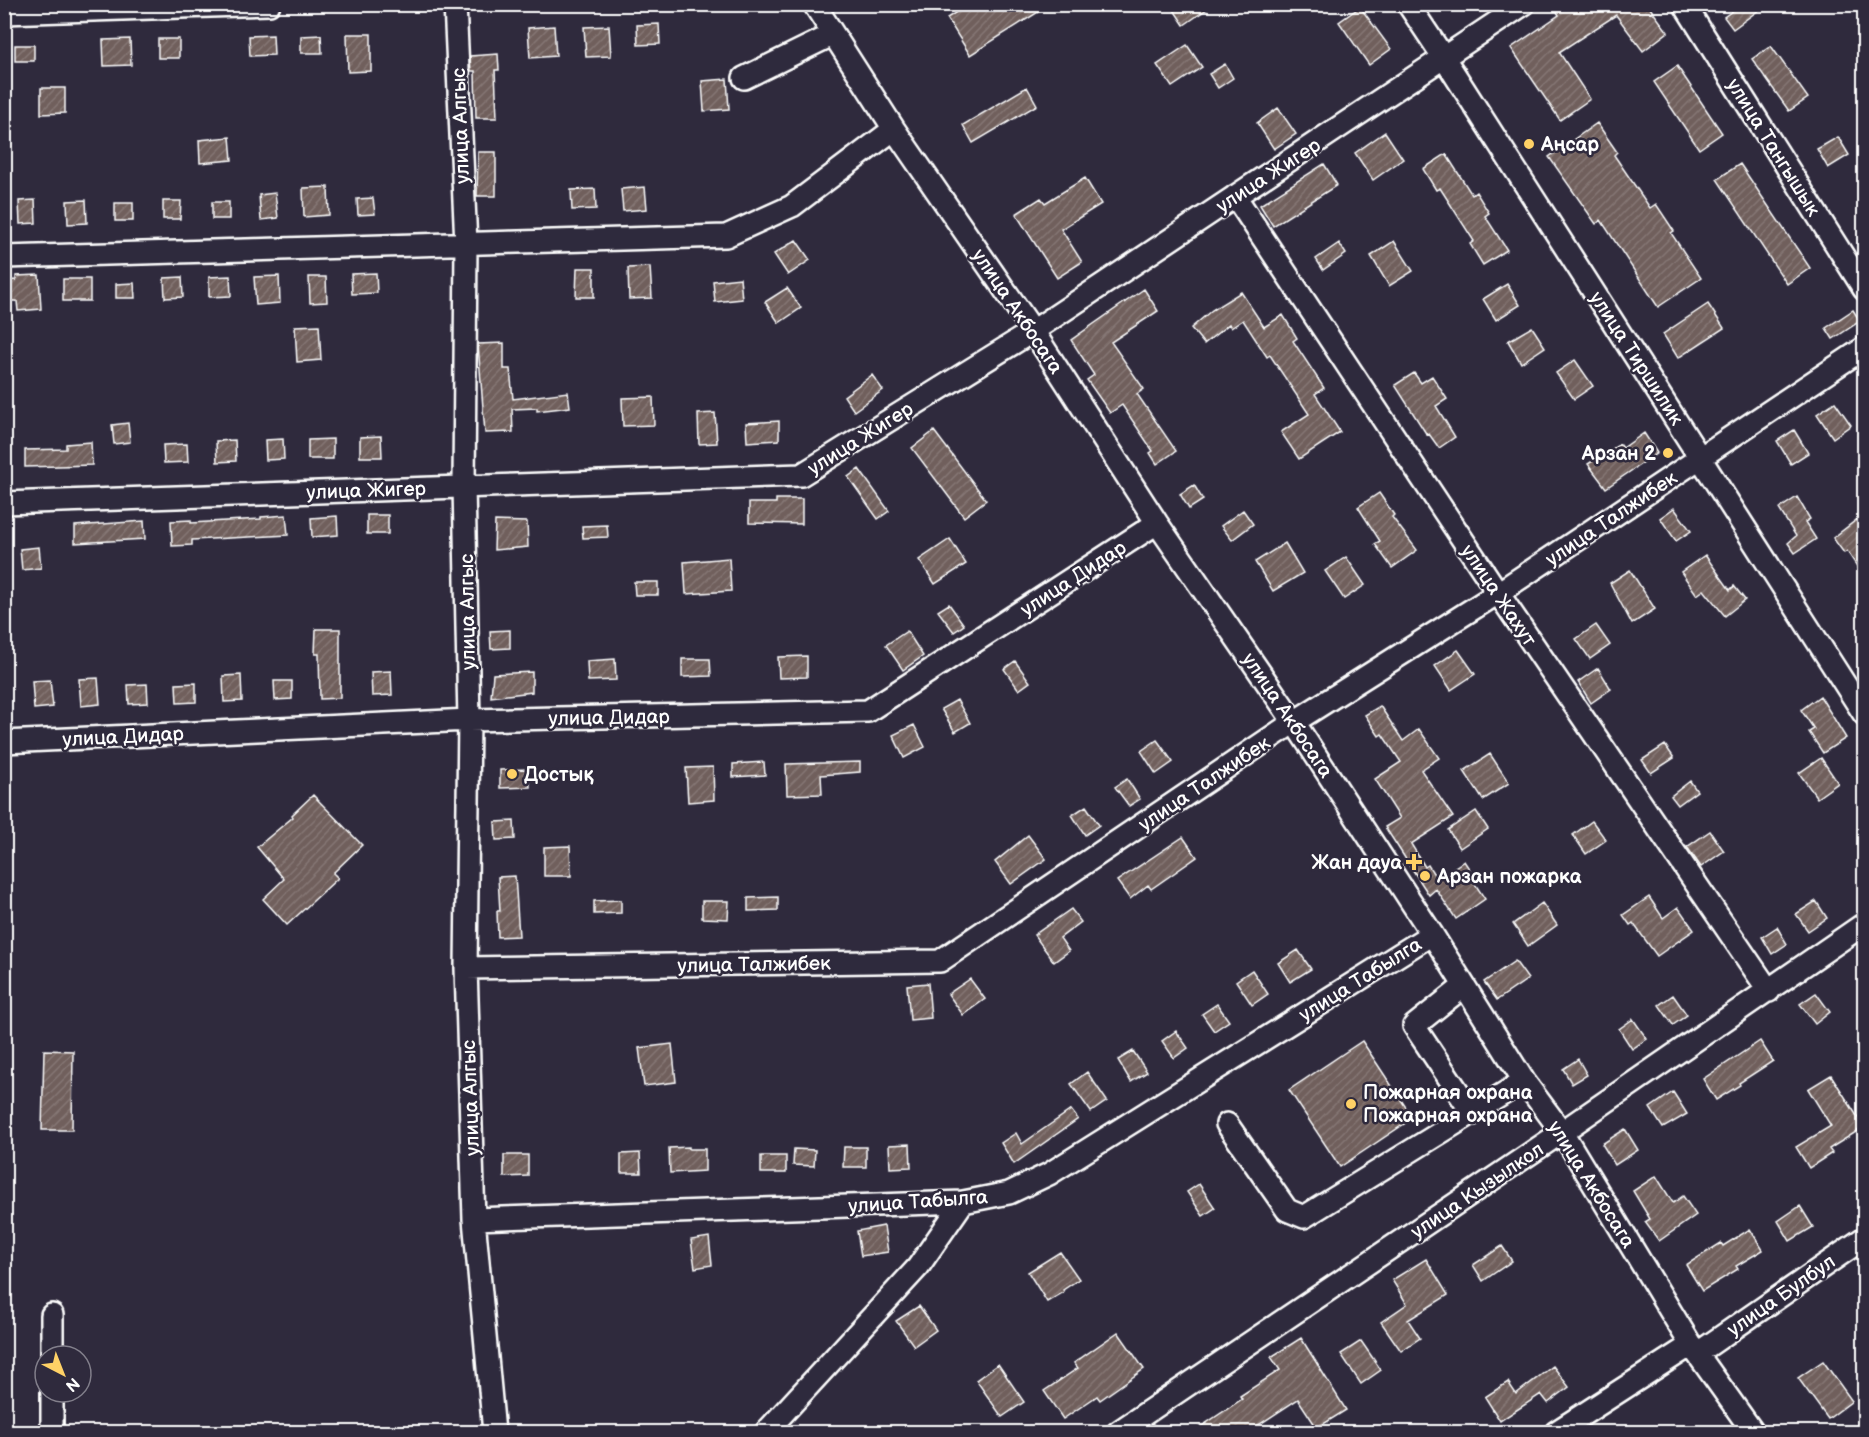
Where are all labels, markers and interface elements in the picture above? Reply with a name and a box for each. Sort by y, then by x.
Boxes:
street label: улица Алгыс [447,67,475,184]
street label: улица Тангышык [1721,74,1825,221]
street label: улица Жигер [1212,133,1326,218]
place label: Аңсар [1540,133,1599,157]
marker: Аңсар [1522,137,1536,151]
street label: улица Акбосага [966,244,1068,379]
street label: улица Тиршилик [1584,287,1689,430]
street label: улица Жигер [803,397,918,481]
place label: Арзан 2 [1581,442,1656,466]
marker: Арзан 2 [1661,446,1675,460]
street label: улица Талжибек [1541,466,1682,572]
street label: улица Жигер [306,477,427,505]
street label: улица Дидар [1016,535,1132,622]
street label: улица Жахут [1455,540,1541,652]
street label: улица Алгыс [455,553,481,670]
street label: улица Акбосага [1236,648,1338,783]
street label: улица Дидар [548,705,671,731]
street label: улица Дидар [62,722,185,752]
street label: улица Талжибек [1134,731,1275,837]
place label: Достық [524,763,594,787]
marker: Достық [505,767,519,781]
place label: Жан дауа [1311,851,1402,875]
marker: Жан дауа [1407,855,1421,869]
place label: Арзан пожарка [1436,865,1582,889]
marker: Арзан пожарка [1418,869,1432,883]
street label: улица Табылга [1295,932,1426,1027]
street label: улица Талжибек [677,952,831,978]
street label: улица Алгыс [457,1039,485,1156]
place label: Пожарная охрана Пожарная охрана [1363,1081,1533,1128]
marker: Пожарная охрана Пожарная охрана [1344,1097,1358,1111]
street label: улица Акбосага [1542,1116,1640,1253]
street label: улица Кызылкол [1406,1137,1549,1244]
street label: улица Табылга [847,1185,989,1219]
street label: улица Булбул [1723,1250,1840,1342]
north arrow [33,1344,93,1404]
text: N [61,1373,83,1395]

